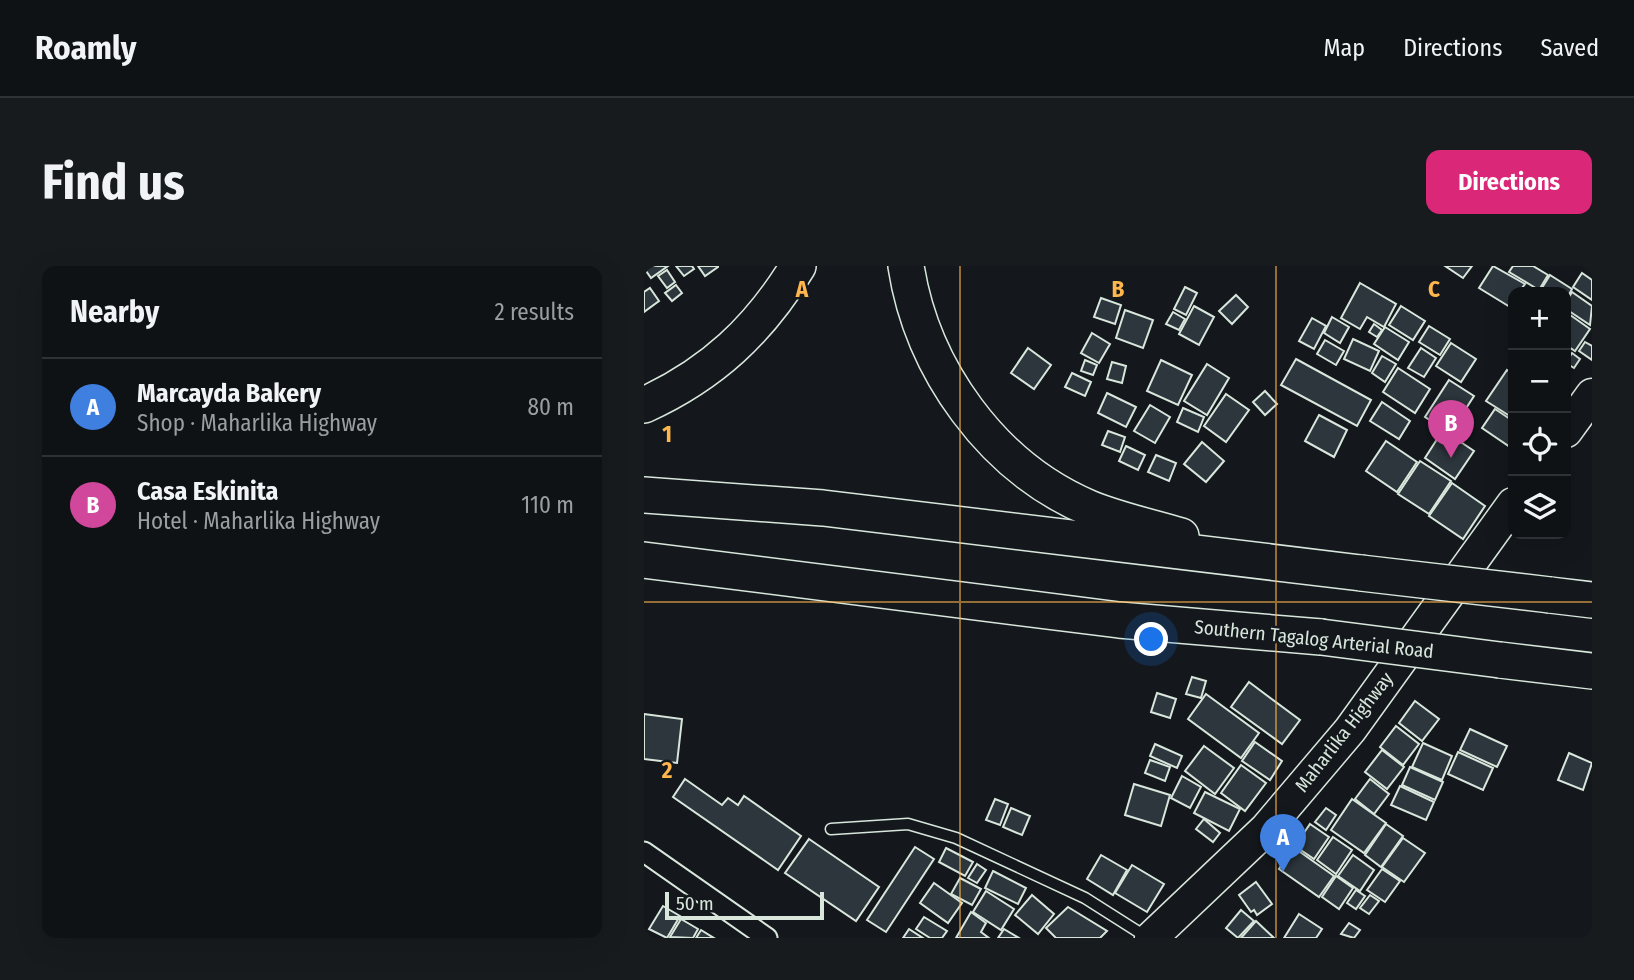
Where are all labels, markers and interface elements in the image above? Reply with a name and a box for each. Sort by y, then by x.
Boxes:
text: Roamly [35,28,136,68]
text: Map [1324,34,1365,62]
text: Directions [1403,34,1502,62]
text: Saved [1540,34,1599,62]
button: Directions [1426,150,1592,214]
text: Find us [42,153,185,212]
text: A [795,275,809,303]
text: B [1112,275,1125,303]
text: C [1428,275,1440,303]
map controls [1508,287,1571,539]
button: + [1508,287,1571,350]
text: Nearby [70,294,159,330]
text: 2 results [494,298,574,326]
button: − [1508,350,1571,413]
text: Marcayda Bakery [137,378,321,409]
text: A [87,393,99,421]
text: 80 m [527,393,574,421]
pin: B [1428,400,1474,458]
text: Shop · Maharlika Highway [137,409,377,437]
button: locate [1508,413,1571,476]
text: 1 [662,420,672,448]
text: Casa Eskinita [137,476,278,507]
button: layers [1508,476,1571,539]
text: B [87,491,99,519]
text: 110 m [521,491,574,519]
text: Hotel · Maharlika Highway [137,507,380,535]
street label: Southern Tagalog Arterial Road [1193,615,1435,663]
your location [1134,622,1168,656]
street label: Maharlika Highway [1290,667,1398,797]
text: 2 [661,756,673,784]
pin: A [1260,814,1306,872]
scale bar [665,889,824,921]
text: 50 m [676,892,714,915]

